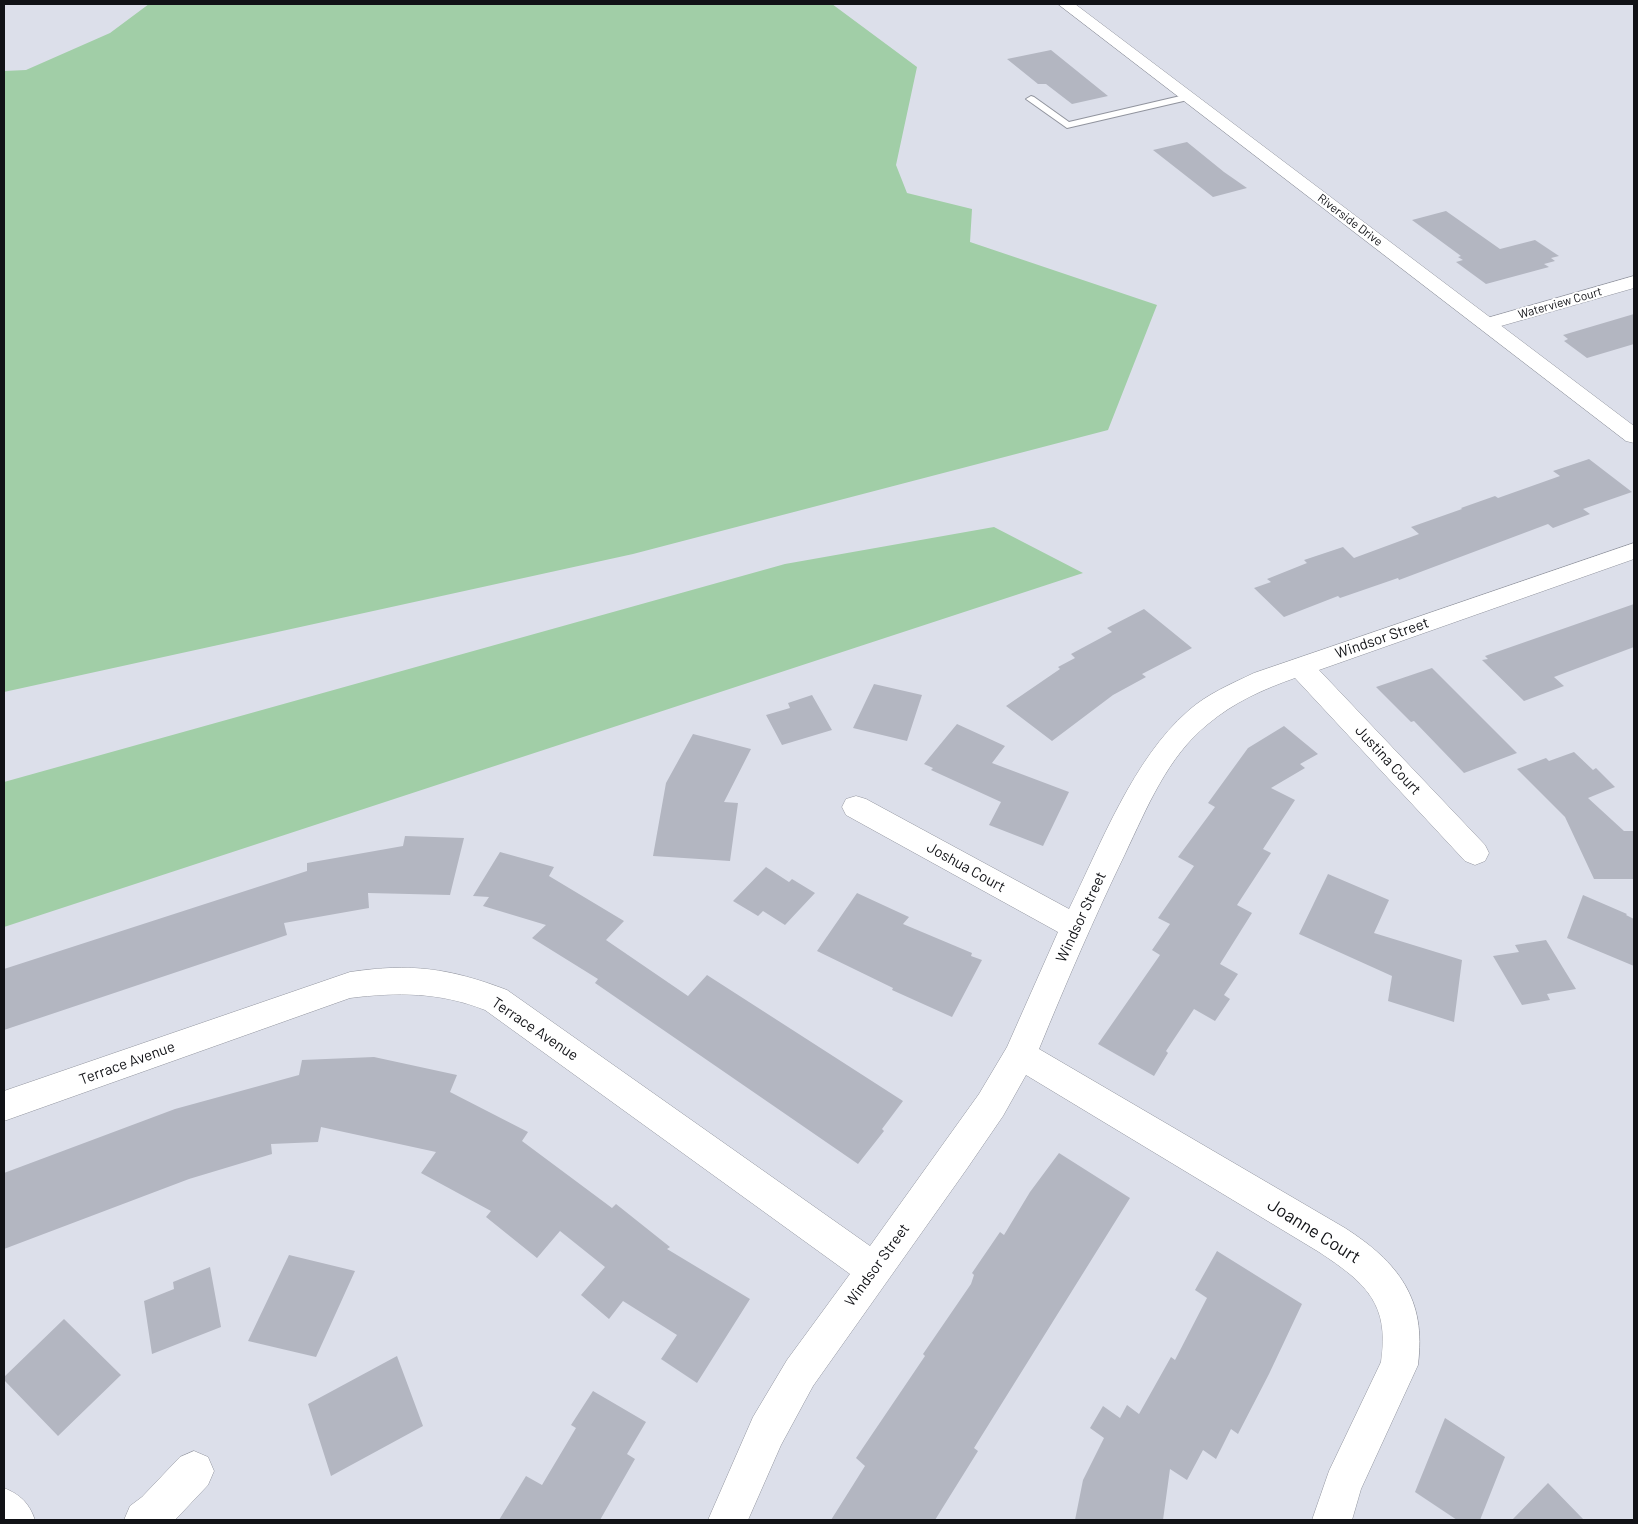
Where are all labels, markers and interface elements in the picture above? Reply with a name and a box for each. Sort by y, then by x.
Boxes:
street label: Riverside Drive [1315,191,1385,249]
street label: Waterview Court [1516,284,1604,322]
street label: Windsor Street [1333,614,1431,662]
street label: Justina Court [1351,722,1425,798]
street label: Joshua Court [923,838,1009,896]
street label: Windsor Street [1052,869,1110,965]
street label: Terrace Avenue [488,993,582,1065]
street label: Terrace Avenue [77,1037,177,1089]
street label: Joanne Court [1264,1194,1364,1268]
street label: Windsor Street [841,1220,913,1310]

